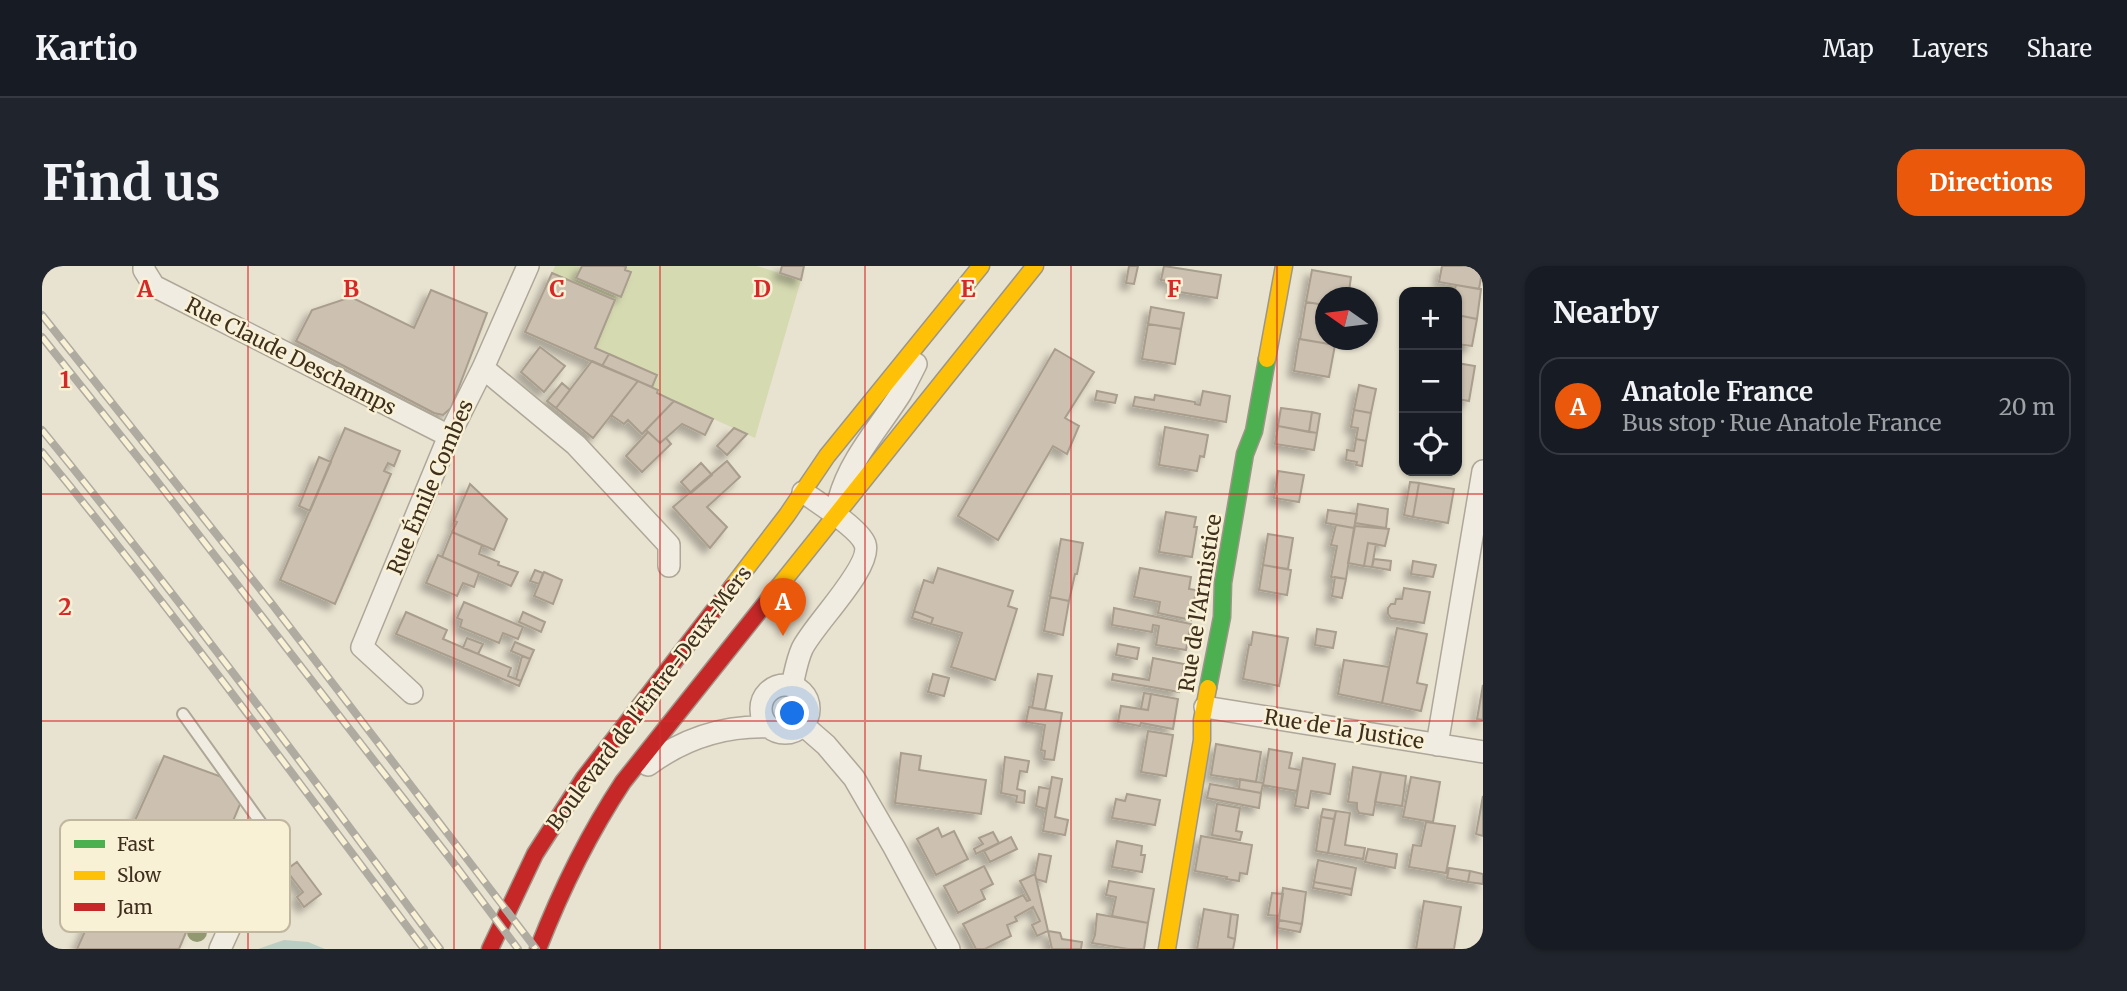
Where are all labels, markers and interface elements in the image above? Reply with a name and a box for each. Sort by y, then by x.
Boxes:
text: Kartio [35,28,138,69]
text: Map [1823,33,1874,64]
text: Layers [1912,33,1988,64]
text: Share [2026,33,2092,64]
button: Directions [1897,149,2085,216]
text: Find us [42,152,220,213]
text: A [136,274,154,303]
text: B [343,274,359,303]
text: C [549,274,565,303]
text: D [753,274,771,303]
text: E [960,274,976,303]
text: F [1167,274,1181,303]
north arrow [1315,287,1378,350]
map controls [1399,287,1462,476]
button: + [1399,287,1462,350]
street label: Rue Claude Deschamps [181,291,401,421]
text: Nearby [1553,293,1659,331]
button: − [1399,350,1462,413]
text: 1 [60,365,71,394]
text: Anatole France [1622,375,1813,408]
text: A [1570,392,1586,421]
text: 20 m [1999,392,2055,421]
street label: Rue Émile Combes [380,395,479,579]
text: Bus stop · Rue Anatole France [1622,408,1941,437]
button: locate [1399,413,1462,476]
street label: Rue de l'Armistice [1173,512,1227,694]
street label: Boulevard de l'Entre-Deux-Mers [541,560,757,836]
pin: A [760,578,806,636]
text: 2 [58,592,72,621]
your location [775,696,809,730]
street label: Rue de la Justice [1262,703,1426,755]
legend [60,820,290,932]
text: Fast [117,832,155,856]
text: Slow [117,863,162,887]
text: Jam [116,895,153,919]

